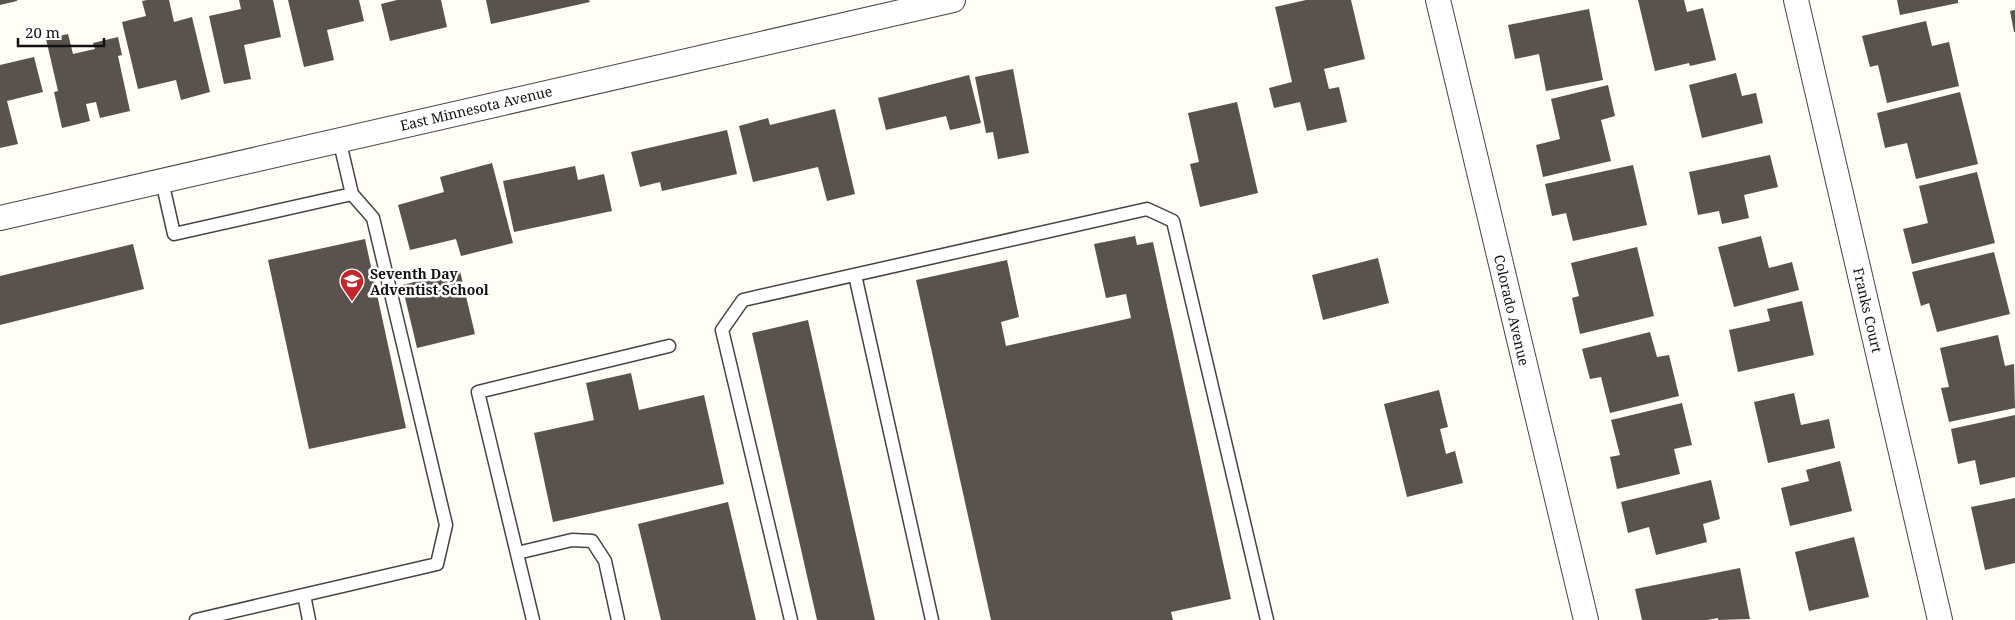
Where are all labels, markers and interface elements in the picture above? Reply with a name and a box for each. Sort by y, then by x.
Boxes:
scale bar [18,15,104,47]
text: 20 m [25,22,60,42]
street label: East Minnesota Avenue [398,81,554,135]
street label: Colorado Avenue [1490,252,1534,368]
place label: Seventh Day Adventist School [370,264,489,299]
street label: Franks Court [1849,266,1887,354]
school or university icon: Seventh Day Adventist School [339,268,365,302]

